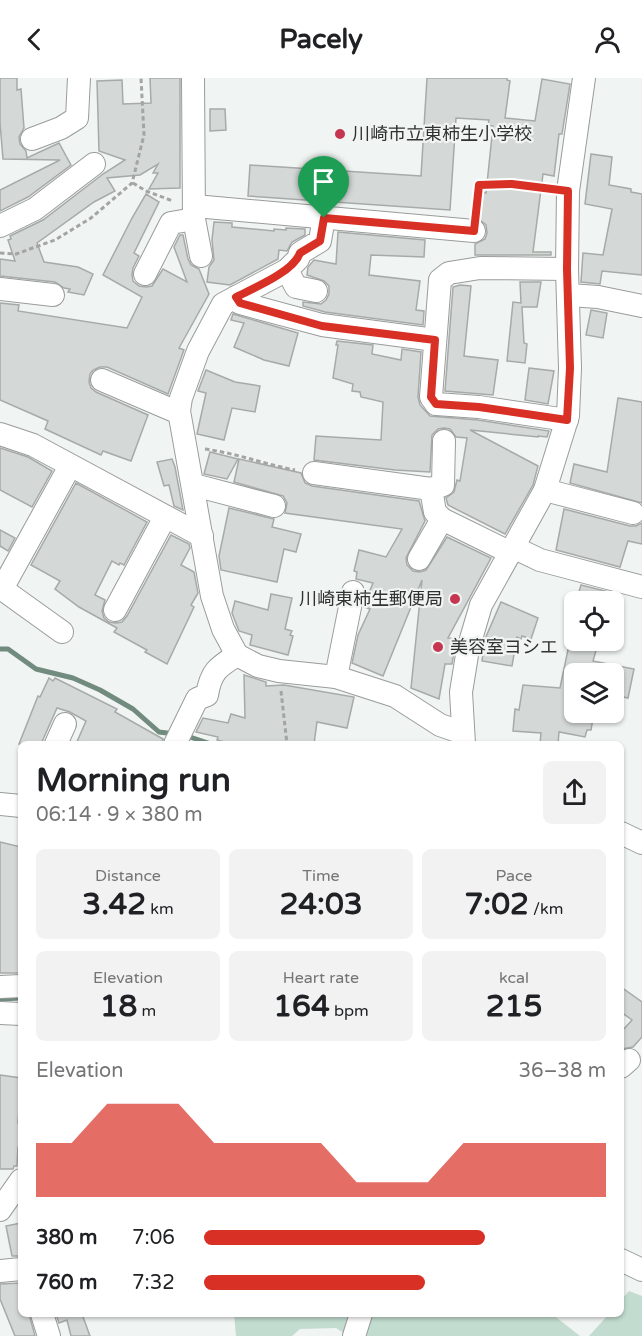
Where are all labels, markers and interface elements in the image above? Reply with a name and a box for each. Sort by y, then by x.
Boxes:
icon: back [18,23,51,56]
text: Pacely [279,23,363,56]
icon: person [591,23,624,56]
place label: 川崎市立東柿生小学校 [352,123,532,145]
marker: 川崎市立東柿生小学校 [333,127,347,141]
pin [298,156,349,218]
icon: arrive [307,165,340,198]
place label: 川崎東柿生郵便局 [299,588,443,610]
map controls [564,591,624,723]
button: locate [564,591,624,651]
marker: 川崎東柿生郵便局 [448,592,462,606]
place label: 美容室ヨシエ [450,636,558,658]
marker: 美容室ヨシエ [431,640,445,654]
button: layers [564,663,624,723]
text: Morning run [36,761,231,800]
button: share [543,761,606,824]
text: 06:14 · 9 × 380 m [36,803,203,827]
text: Distance [95,866,161,886]
text: Time [302,866,340,886]
text: Pace [496,866,532,886]
text: 3.42 [82,886,146,923]
text: 24:03 [279,886,363,923]
text: 7:02 [465,886,529,923]
text: km [146,899,174,919]
text: /km [529,899,563,919]
text: Elevation [93,968,163,988]
text: Heart rate [283,968,359,988]
text: kcal [499,968,529,988]
text: 18 [100,988,137,1025]
text: 164 [273,988,330,1025]
text: 215 [486,988,542,1025]
text: m [137,1001,156,1021]
text: bpm [330,1001,369,1021]
text: Elevation [36,1059,123,1083]
text: 36–38 m [519,1059,606,1083]
text: 380 m [36,1226,97,1250]
text: 7:06 [132,1226,175,1250]
text: 760 m [36,1271,97,1295]
text: 7:32 [132,1271,175,1295]

